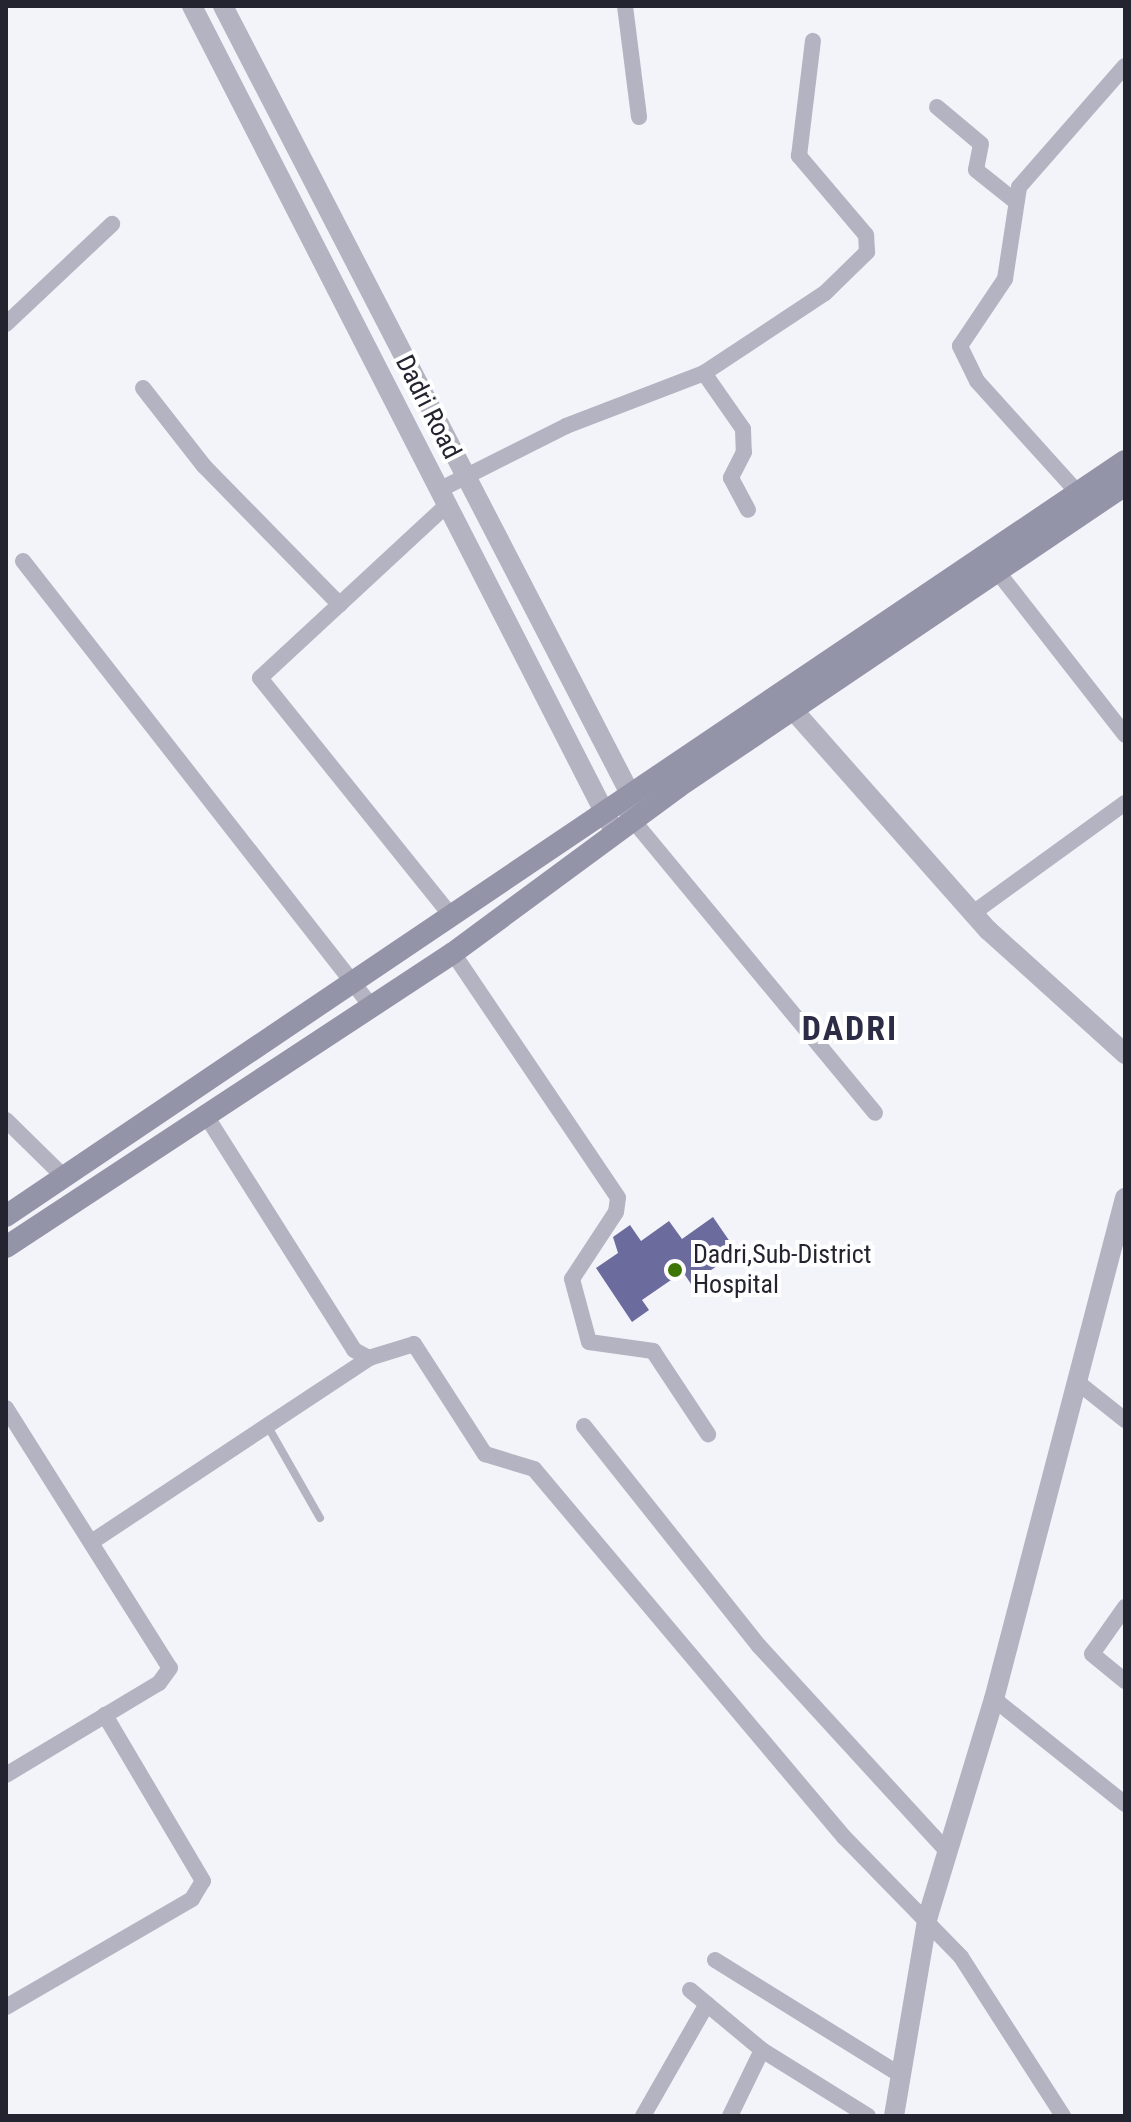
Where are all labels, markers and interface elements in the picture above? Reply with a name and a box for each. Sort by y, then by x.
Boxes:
street label: Dadri Road [389,350,467,464]
district label: DADRI [802,1009,898,1049]
place label: Dadri,Sub-District Hospital [693,1239,871,1300]
marker: Dadri,Sub-District Hospital [664,1259,686,1281]

